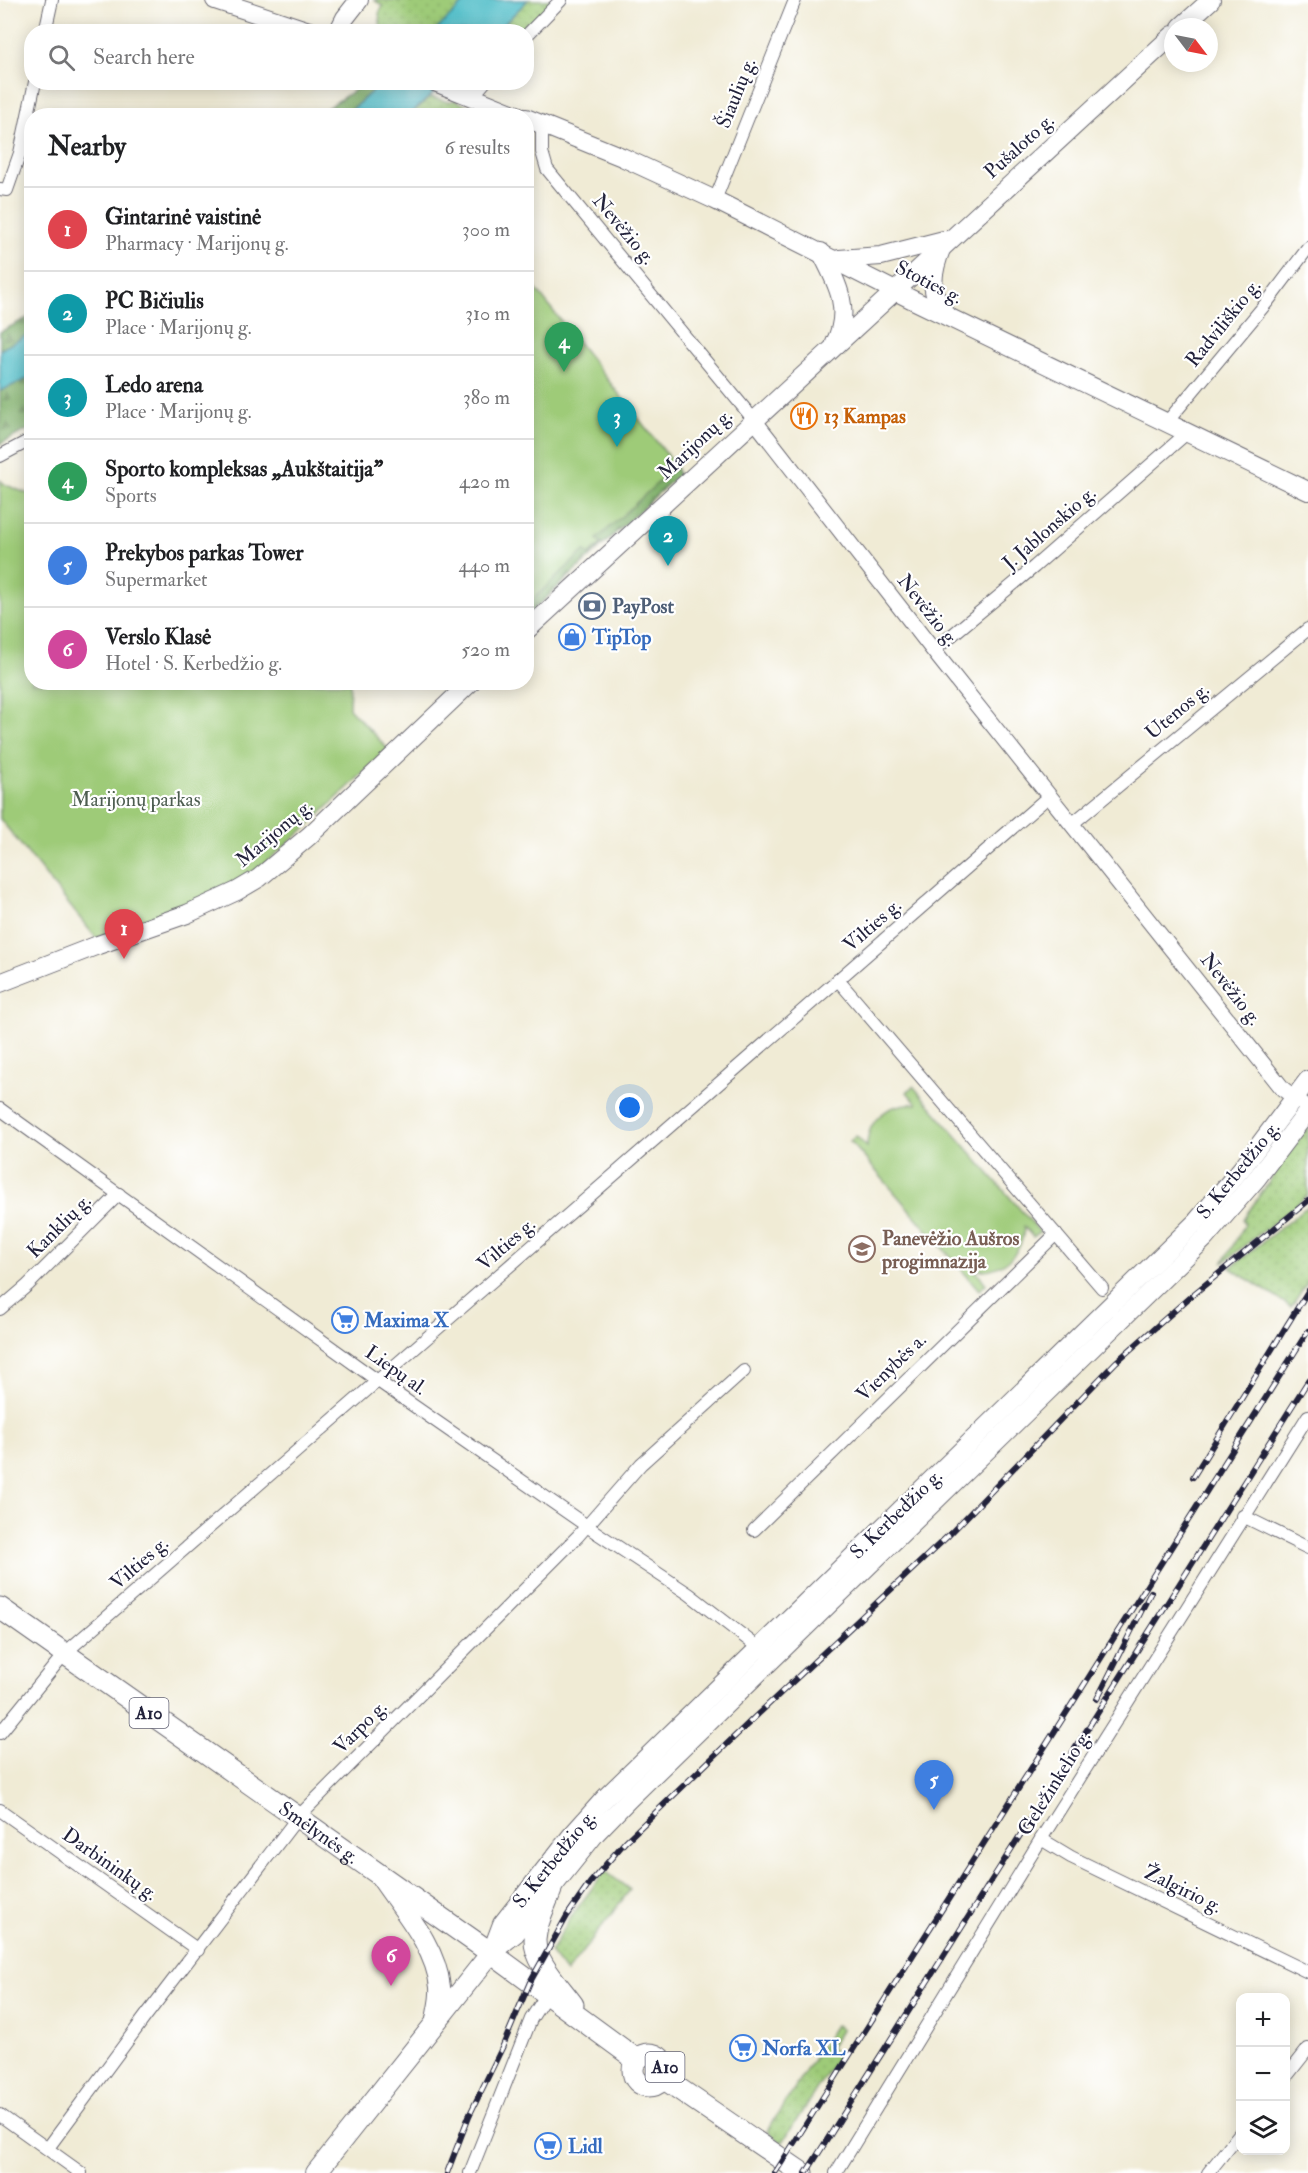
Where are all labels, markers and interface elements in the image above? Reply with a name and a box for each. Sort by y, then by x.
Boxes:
north arrow [1164,18,1218,72]
search box [24,24,534,90]
icon: search [45,41,78,74]
text: Search here [93,43,195,71]
street label: Šiaulių g. [710,54,761,132]
street label: Pušaloto g. [979,108,1059,184]
text: Nearby [48,131,126,163]
text: 6 results [444,135,510,160]
street label: Nevėžio g. [587,188,661,270]
text: Gintarinė vaistinė [105,203,261,231]
text: 1 [64,217,71,242]
text: 300 m [462,217,510,242]
text: Pharmacy · Marijonų g. [105,231,289,256]
street label: Stoties g. [891,255,967,309]
street label: Radviliškio g. [1180,274,1266,372]
text: PC Bičiulis [105,287,204,315]
text: 2 [62,301,73,326]
text: 310 m [465,301,510,326]
text: Place · Marijonų g. [105,315,252,340]
pin: 4 [544,322,584,372]
text: Ledo arena [105,371,203,399]
text: 3 [64,385,71,410]
text: 380 m [463,385,510,410]
pin: 3 [598,398,636,447]
text: Place · Marijonų g. [105,399,252,424]
restaurant icon: 13 Kampas [789,401,819,431]
street label: Marijonų g. [653,403,737,485]
place label: 13 Kampas [824,404,906,430]
text: Sporto kompleksas „Aukštaitija” [105,455,383,483]
text: 4 [62,469,73,494]
text: 420 m [459,469,510,494]
street label: J. Jablonskio g. [996,481,1101,576]
text: Sports [105,483,157,508]
pin: 2 [648,516,688,566]
text: Prekybos parkas Tower [105,539,303,567]
text: 5 [63,553,72,578]
text: 440 m [458,553,510,578]
text: Supermarket [105,567,208,592]
street label: Nevėžio g. [892,569,964,651]
bank icon: PayPost [577,591,607,621]
place label: PayPost [612,594,674,620]
shop icon: TipTop [557,622,587,652]
text: Verslo Klasė [105,623,211,651]
place label: TipTop [591,625,651,651]
text: 6 [62,637,73,662]
text: 520 m [461,637,510,662]
text: Hotel · S. Kerbedžio g. [105,651,282,676]
street label: Utenos g. [1140,677,1214,745]
park label: Marijonų parkas [71,787,201,813]
street label: Marijonų g. [230,794,318,872]
street label: Vilties g. [838,893,906,957]
pin: 1 [104,910,144,959]
street label: Nevėžio g. [1195,948,1267,1030]
your location [615,1093,644,1122]
street label: S. Kerbedžio g. [1191,1116,1285,1224]
street label: Kanklių g. [22,1189,96,1263]
street label: Vilties g. [472,1212,540,1276]
place label: Panevėžio Aušros progimnazija [881,1226,1019,1275]
school or university icon: Panevėžio Aušros progimnazija [847,1234,877,1264]
supermarket icon: Maxima X [330,1305,360,1335]
place label: Maxima X [363,1308,450,1333]
street label: Vienybės a. [851,1327,931,1407]
street label: Liepų al. [360,1340,432,1401]
street label: S. Kerbedžio g. [845,1464,947,1564]
street label: Vilties g. [105,1531,173,1595]
street label: Varpo g. [328,1695,393,1760]
road number: A10 [130,1698,168,1728]
street label: Geležinkelio g. [1012,1726,1096,1840]
pin: 5 [914,1760,954,1810]
street label: Smėlynės g. [274,1795,364,1869]
street label: S. Kerbedžio g. [507,1805,601,1913]
street label: Darbininkų g. [58,1822,162,1906]
street label: Žalgirio g. [1140,1859,1226,1919]
pin: 6 [372,1936,410,1986]
map controls [1236,1993,1290,2155]
button: + [1236,1993,1290,2047]
supermarket icon: Norfa XL [728,2033,758,2063]
place label: Norfa XL [761,2036,846,2061]
button: − [1236,2047,1290,2101]
road number: A10 [646,2052,684,2082]
button: layers [1236,2101,1290,2155]
supermarket icon: Lidl [533,2131,563,2161]
place label: Lidl [568,2134,604,2159]

